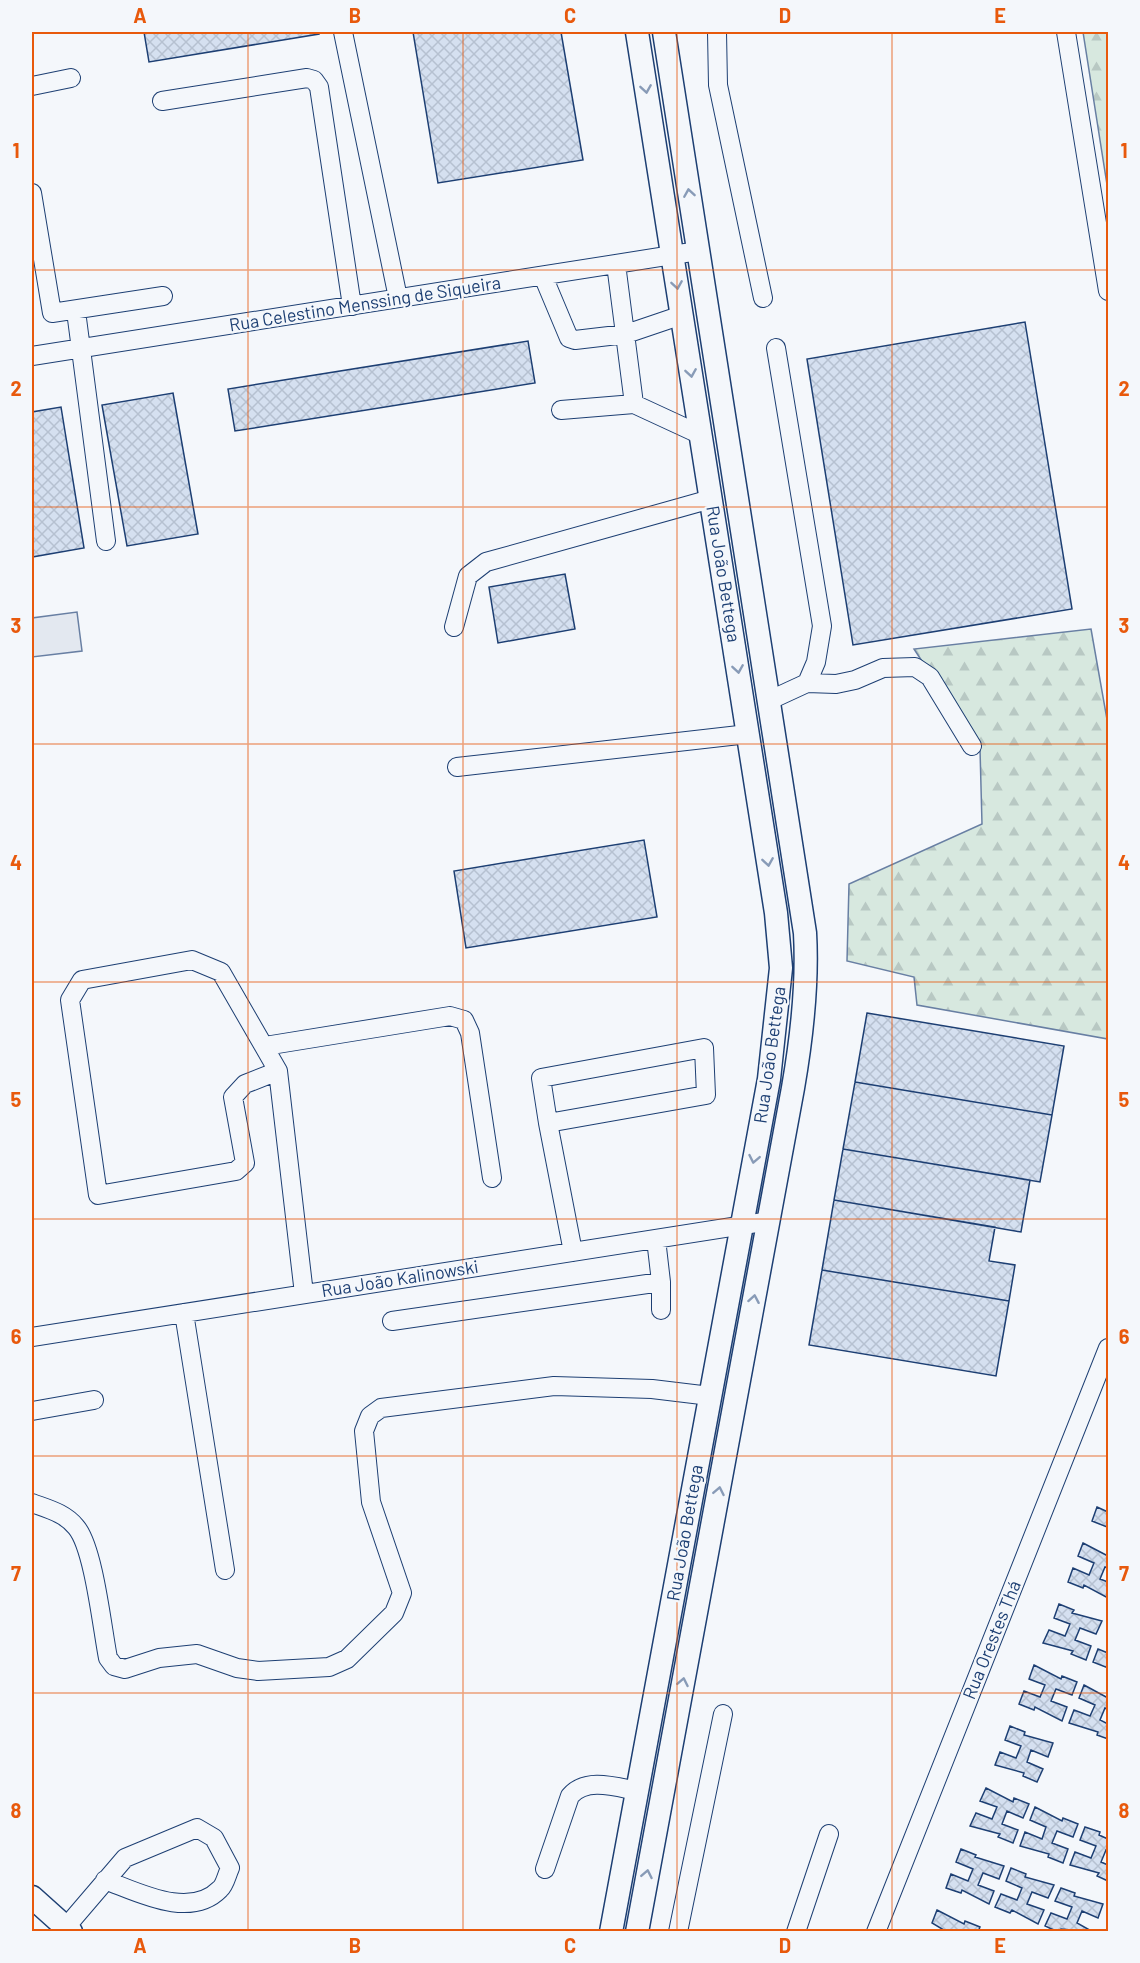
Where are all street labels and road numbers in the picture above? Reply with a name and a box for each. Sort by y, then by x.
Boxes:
street label: Rua Celestino Menssing de Siqueira [227,271,502,335]
street label: Rua João Bettega [702,504,746,644]
street label: Rua João Bettega [749,985,790,1125]
street label: Rua João Kalinowski [320,1255,480,1301]
street label: Rua João Bettega [661,1463,707,1603]
street label: Rua Orestes Thá [957,1577,1025,1702]

